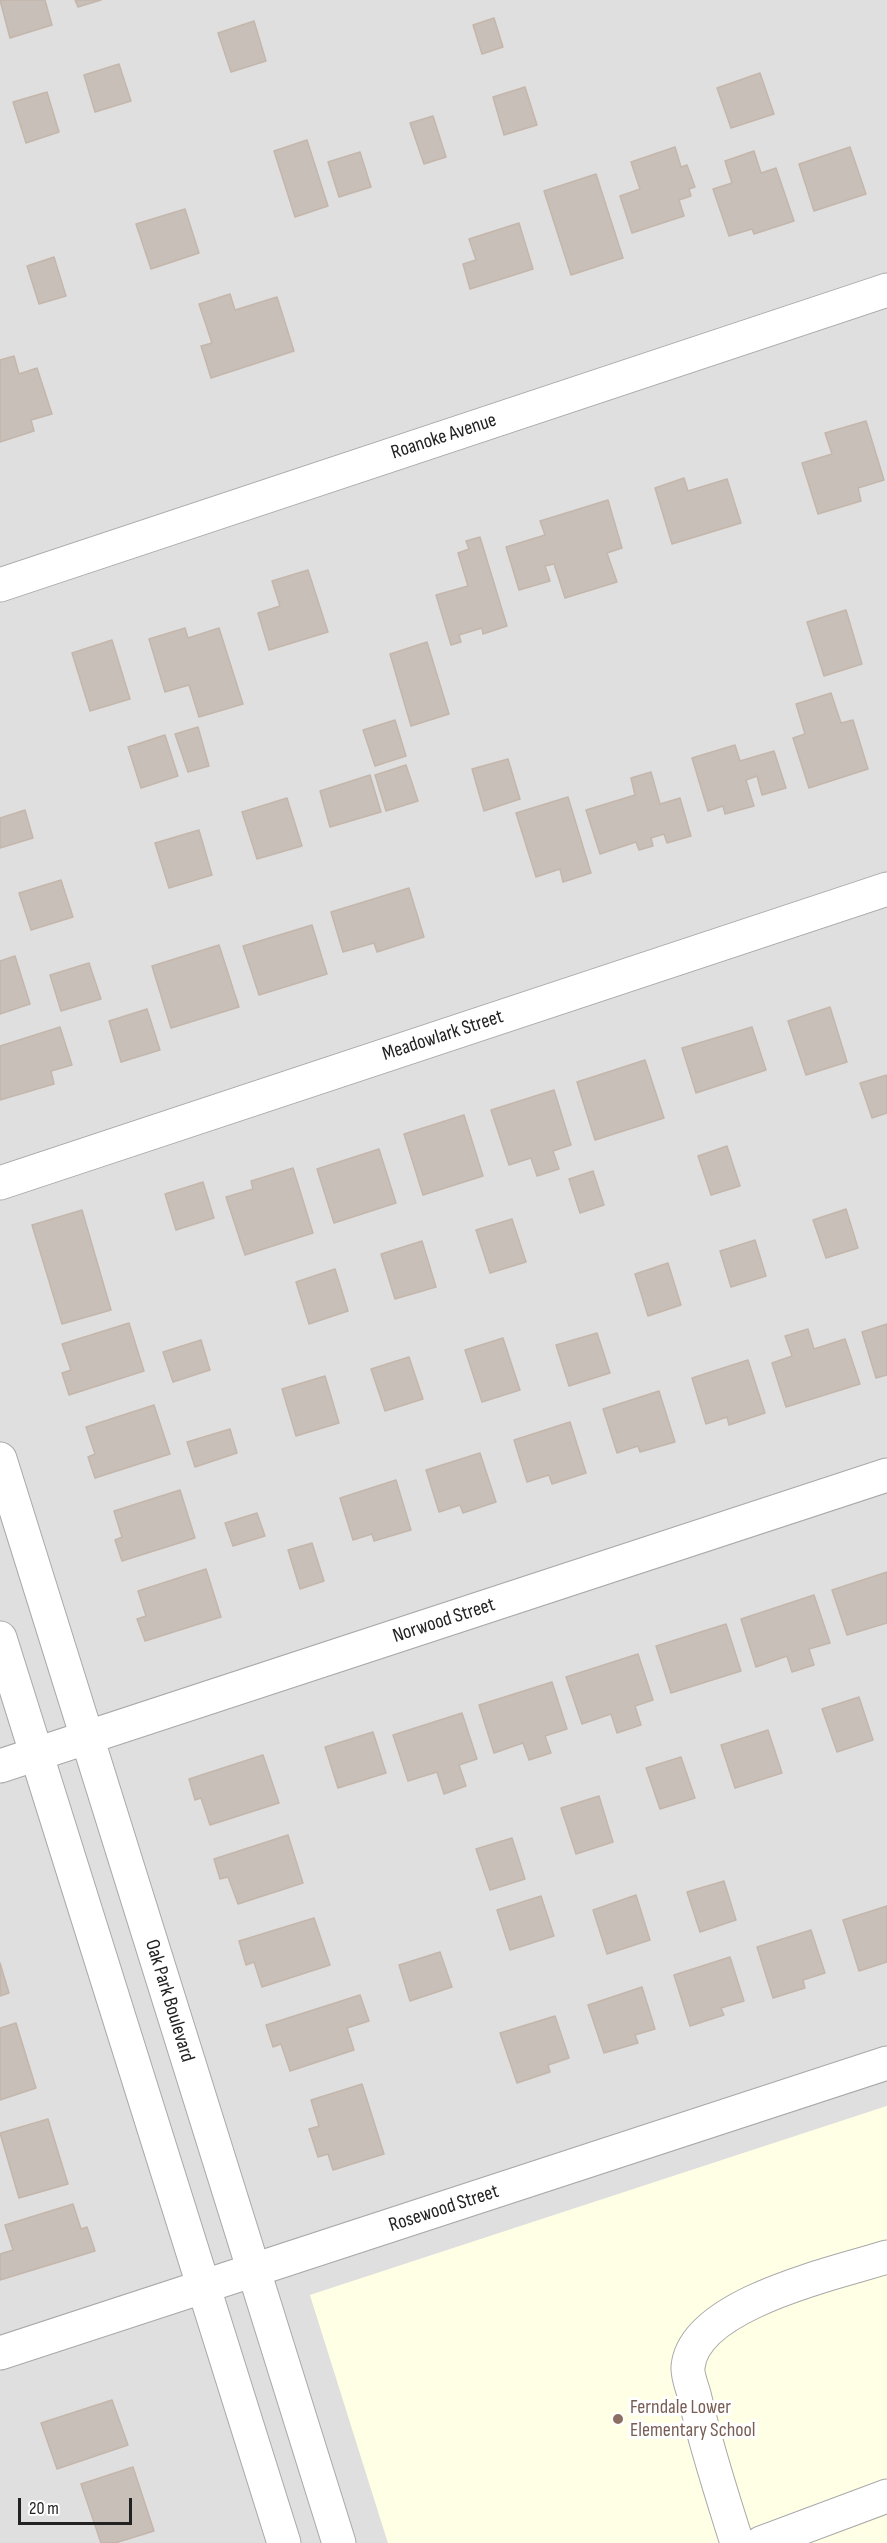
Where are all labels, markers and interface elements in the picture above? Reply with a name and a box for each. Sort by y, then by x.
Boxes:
street label: Roanoke Avenue [388,409,500,465]
street label: Meadowlark Street [380,1005,506,1067]
street label: Norwood Street [390,1593,498,1649]
street label: Oak Park Boulevard [139,1937,199,2065]
street label: Rosewood Street [386,2180,502,2238]
place label: Ferndale Lower Elementary School [630,2396,756,2443]
marker: Ferndale Lower Elementary School [611,2412,625,2426]
scale bar [21,2486,135,2524]
text: 20 m [29,2498,59,2519]

